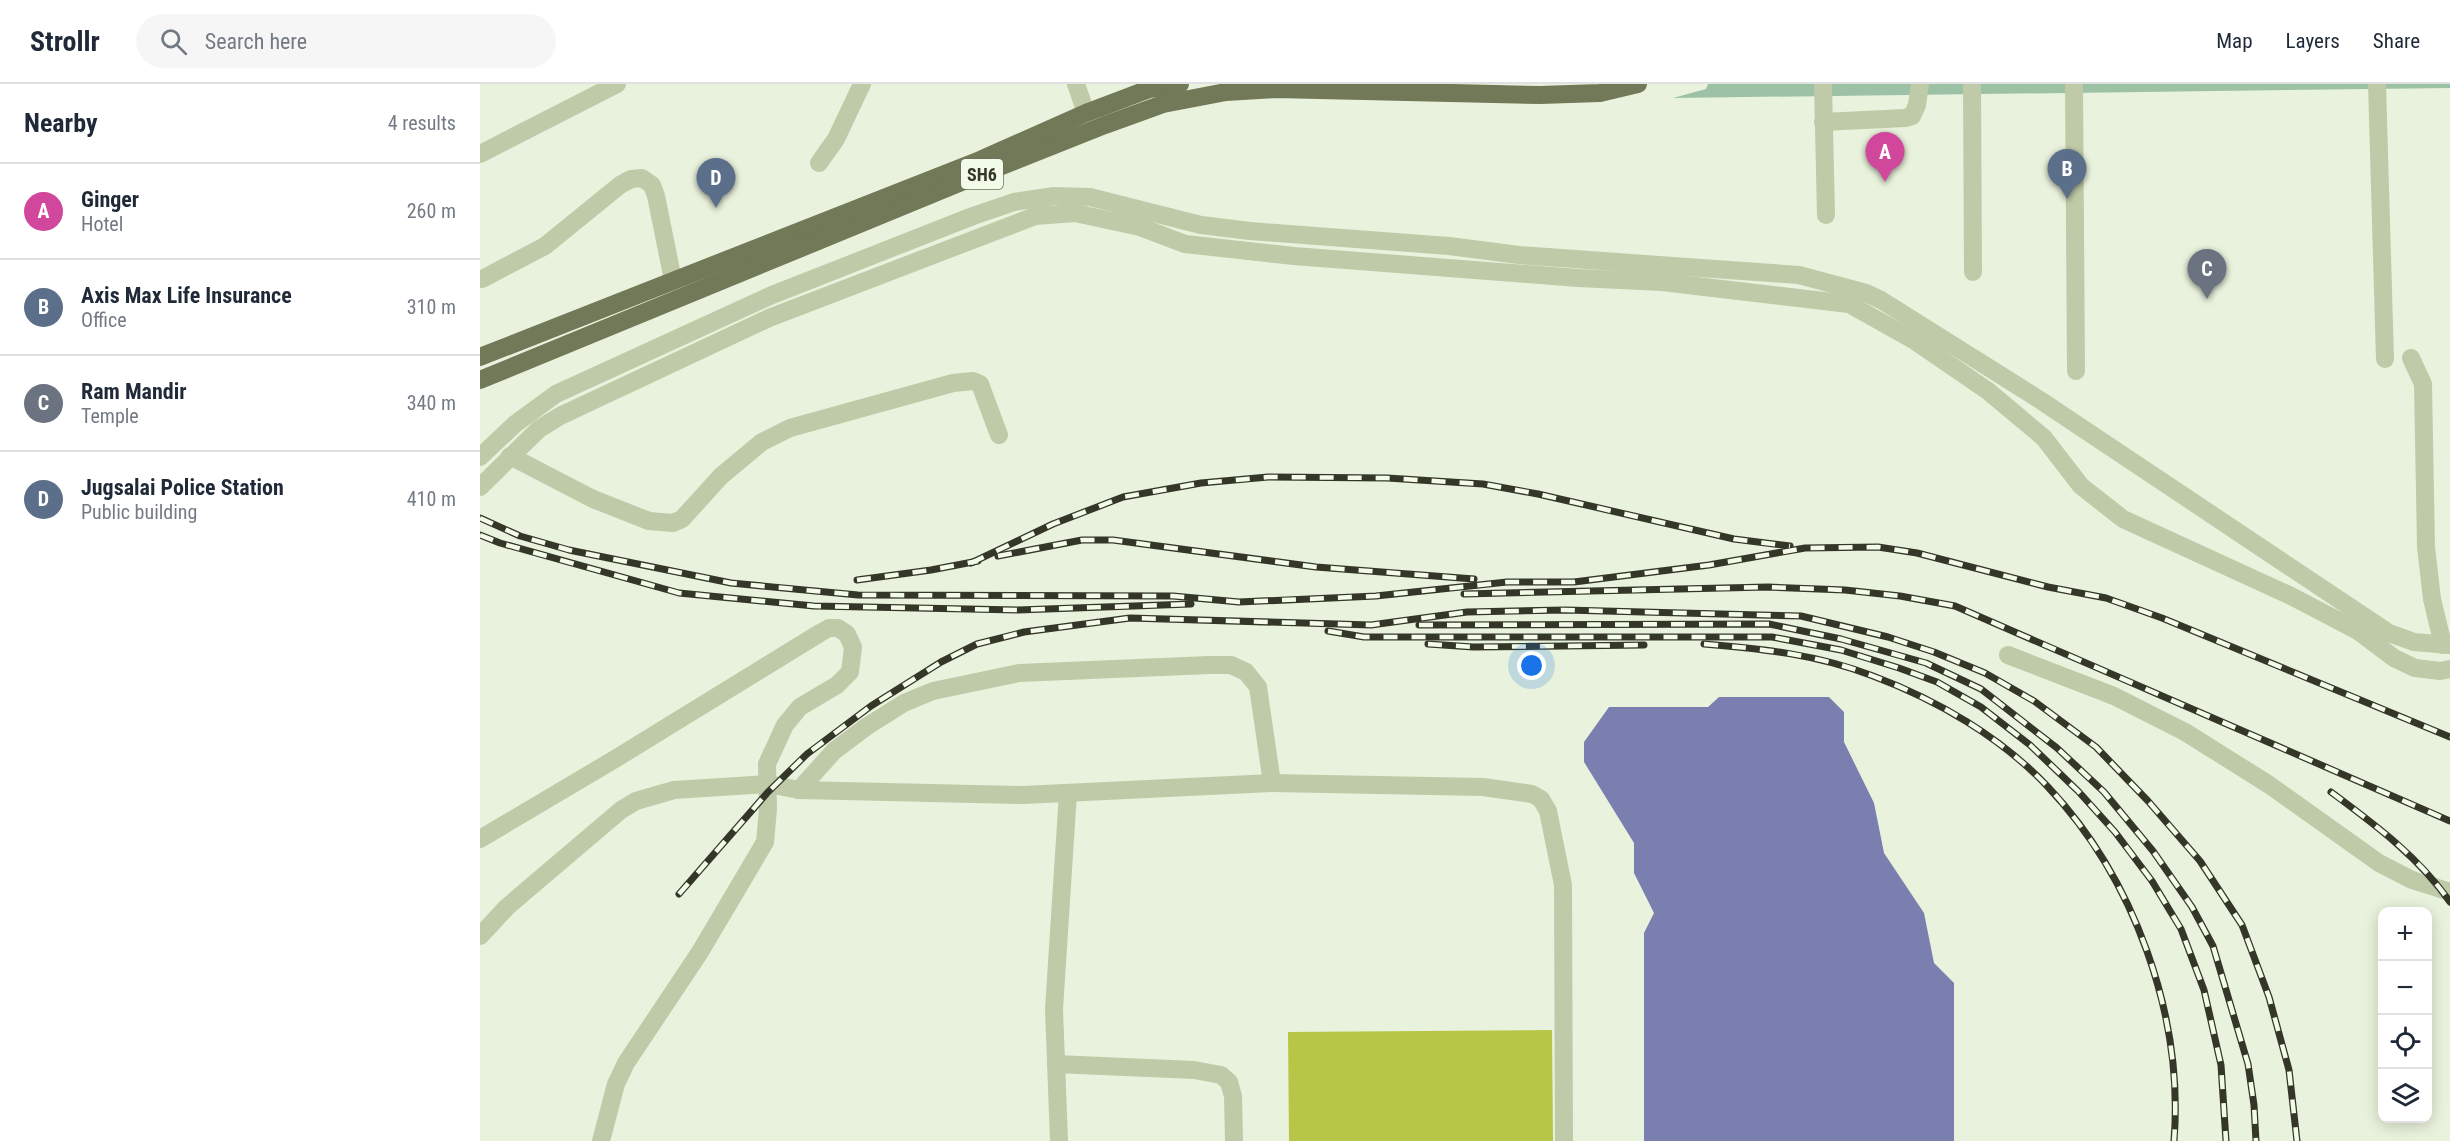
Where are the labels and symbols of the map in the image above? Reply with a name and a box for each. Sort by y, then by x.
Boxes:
pin: A [1866,132,1904,182]
pin: B [2048,150,2086,199]
pin: D [696,158,736,208]
road number: SH6 [961,159,1003,189]
pin: C [2188,250,2226,299]
your location [1517,651,1546,680]

